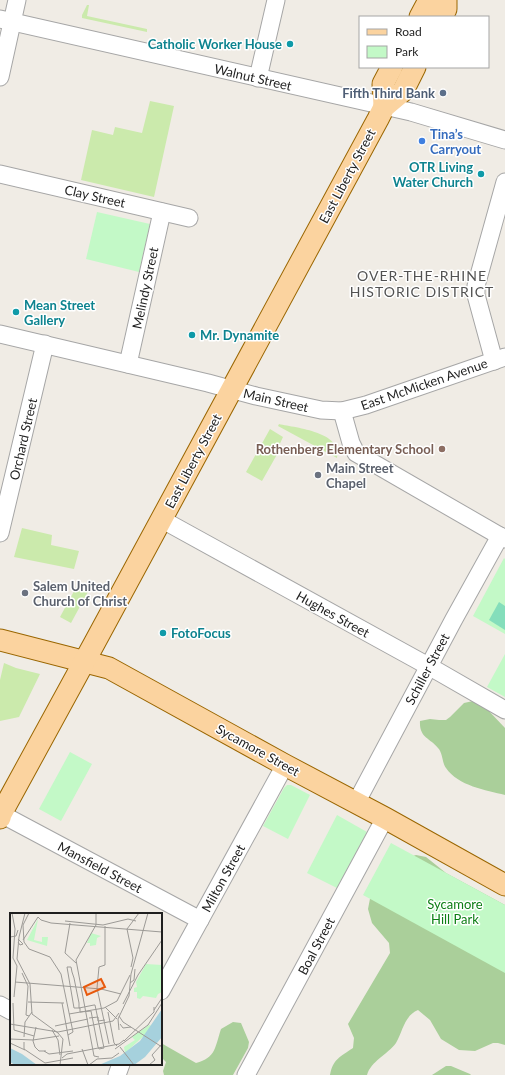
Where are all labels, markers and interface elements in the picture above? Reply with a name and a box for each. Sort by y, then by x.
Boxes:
legend [359,16,489,68]
text: Road [395,24,422,39]
place label: Catholic Worker House [148,36,282,52]
marker: Catholic Worker House [285,39,295,49]
text: Park [395,44,419,59]
street label: Walnut Street [213,60,294,94]
place label: Fifth Third Bank [342,85,435,101]
marker: Fifth Third Bank [438,88,448,98]
street label: East Liberty Street [315,126,379,226]
place label: Tina’s Carryout [430,126,481,157]
marker: Tina’s Carryout [417,136,427,146]
place label: OTR Living Water Church [393,159,473,190]
marker: OTR Living Water Church [476,169,486,179]
street label: Clay Street [63,181,127,211]
street label: Melindy Street [129,245,162,330]
district label: OVER-THE-RHINE HISTORIC DISTRICT [350,267,494,300]
place label: Mean Street Gallery [24,297,95,328]
marker: Mean Street Gallery [11,307,21,317]
place label: Mr. Dynamite [200,327,279,343]
marker: Mr. Dynamite [187,330,197,340]
street label: East McMicken Avenue [358,355,490,413]
street label: Main Street [242,385,310,415]
street label: Orchard Street [6,396,40,482]
street label: East Liberty Street [161,411,225,511]
place label: Rothenberg Elementary School [256,441,434,457]
marker: Rothenberg Elementary School [437,444,447,454]
place label: Main Street Chapel [326,460,394,491]
marker: Main Street Chapel [313,470,323,480]
place label: Salem United Church of Christ [33,578,127,609]
street label: Hughes Street [294,587,373,641]
marker: Salem United Church of Christ [20,588,30,598]
place label: FotoFocus [171,625,231,641]
marker: FotoFocus [158,628,168,638]
street label: Schiller Street [401,630,453,707]
street label: Sycamore Street [214,720,303,780]
street label: Mansfield Street [55,838,145,896]
street label: Milton Street [198,841,248,915]
park label: Sycamore Hill Park [427,896,483,927]
inset map [10,913,162,1065]
street label: Boal Street [294,914,338,977]

